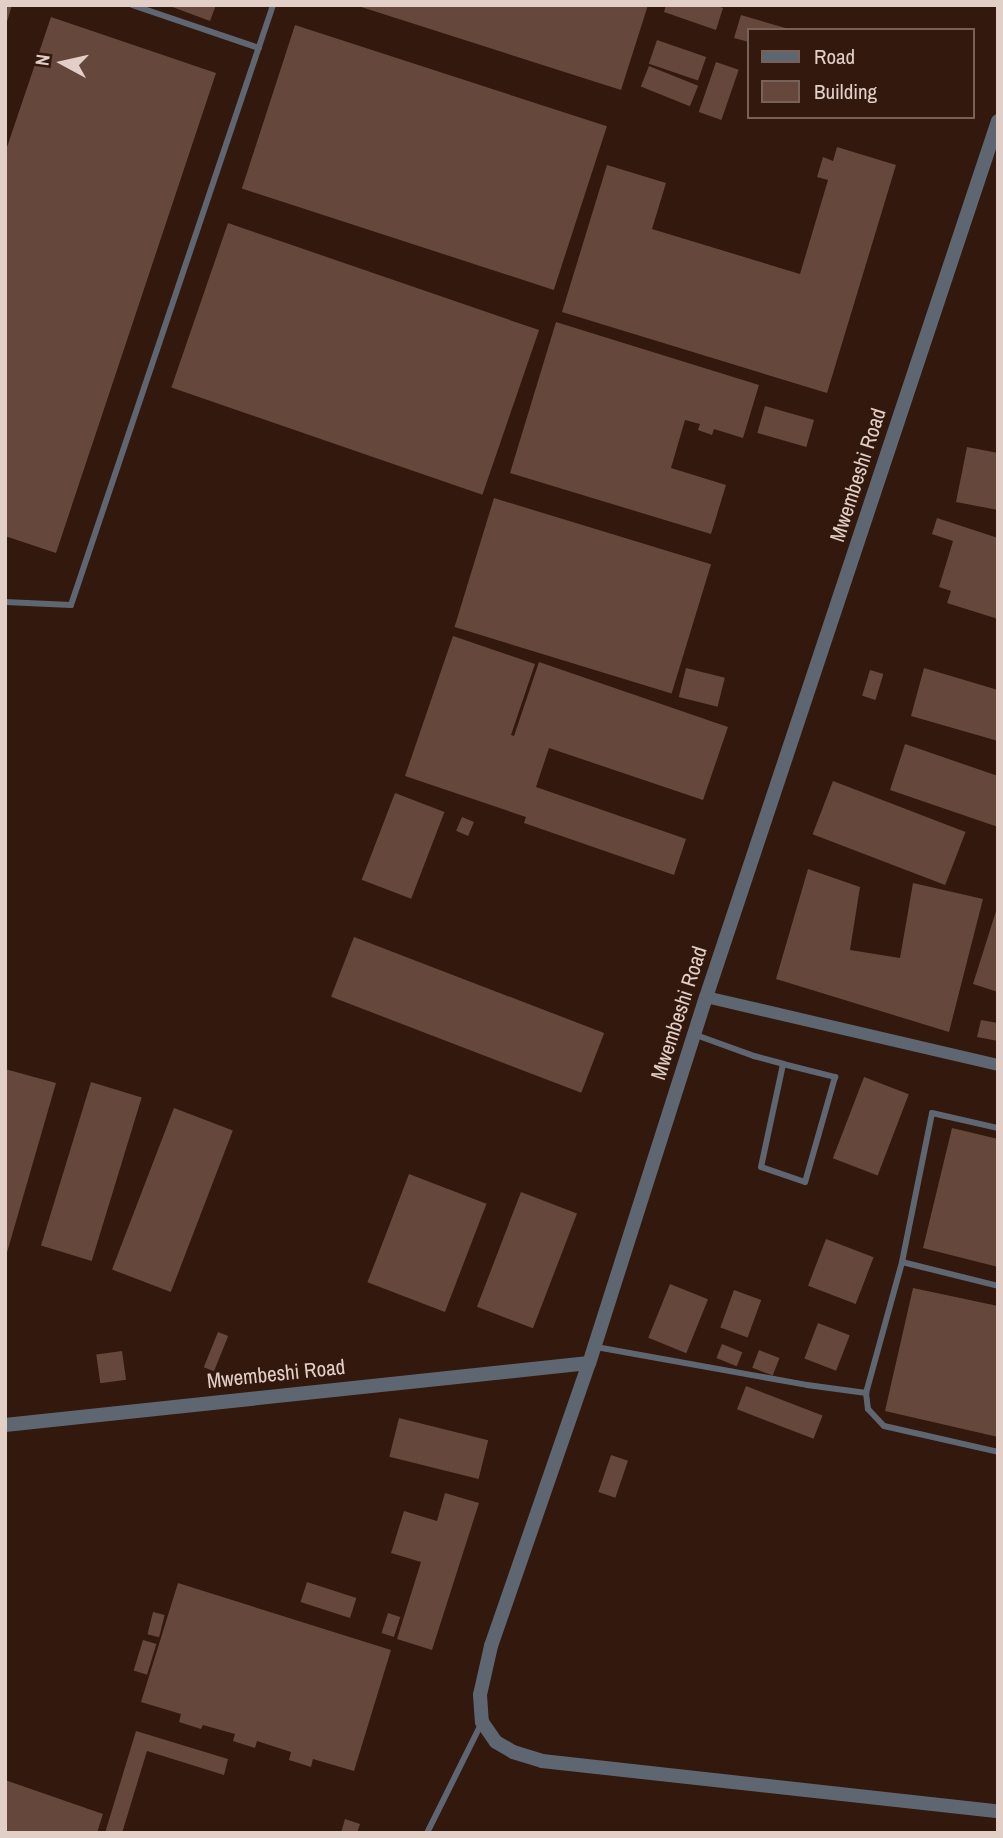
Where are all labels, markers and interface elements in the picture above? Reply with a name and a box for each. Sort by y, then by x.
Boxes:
north arrow [28,28,98,98]
legend [748,28,975,119]
text: Road [814,42,855,71]
text: N [29,53,56,67]
text: Building [814,77,877,106]
street label: Mwembeshi Road [825,405,891,545]
street label: Mwembeshi Road [646,943,712,1083]
street label: Mwembeshi Road [206,1354,346,1394]

